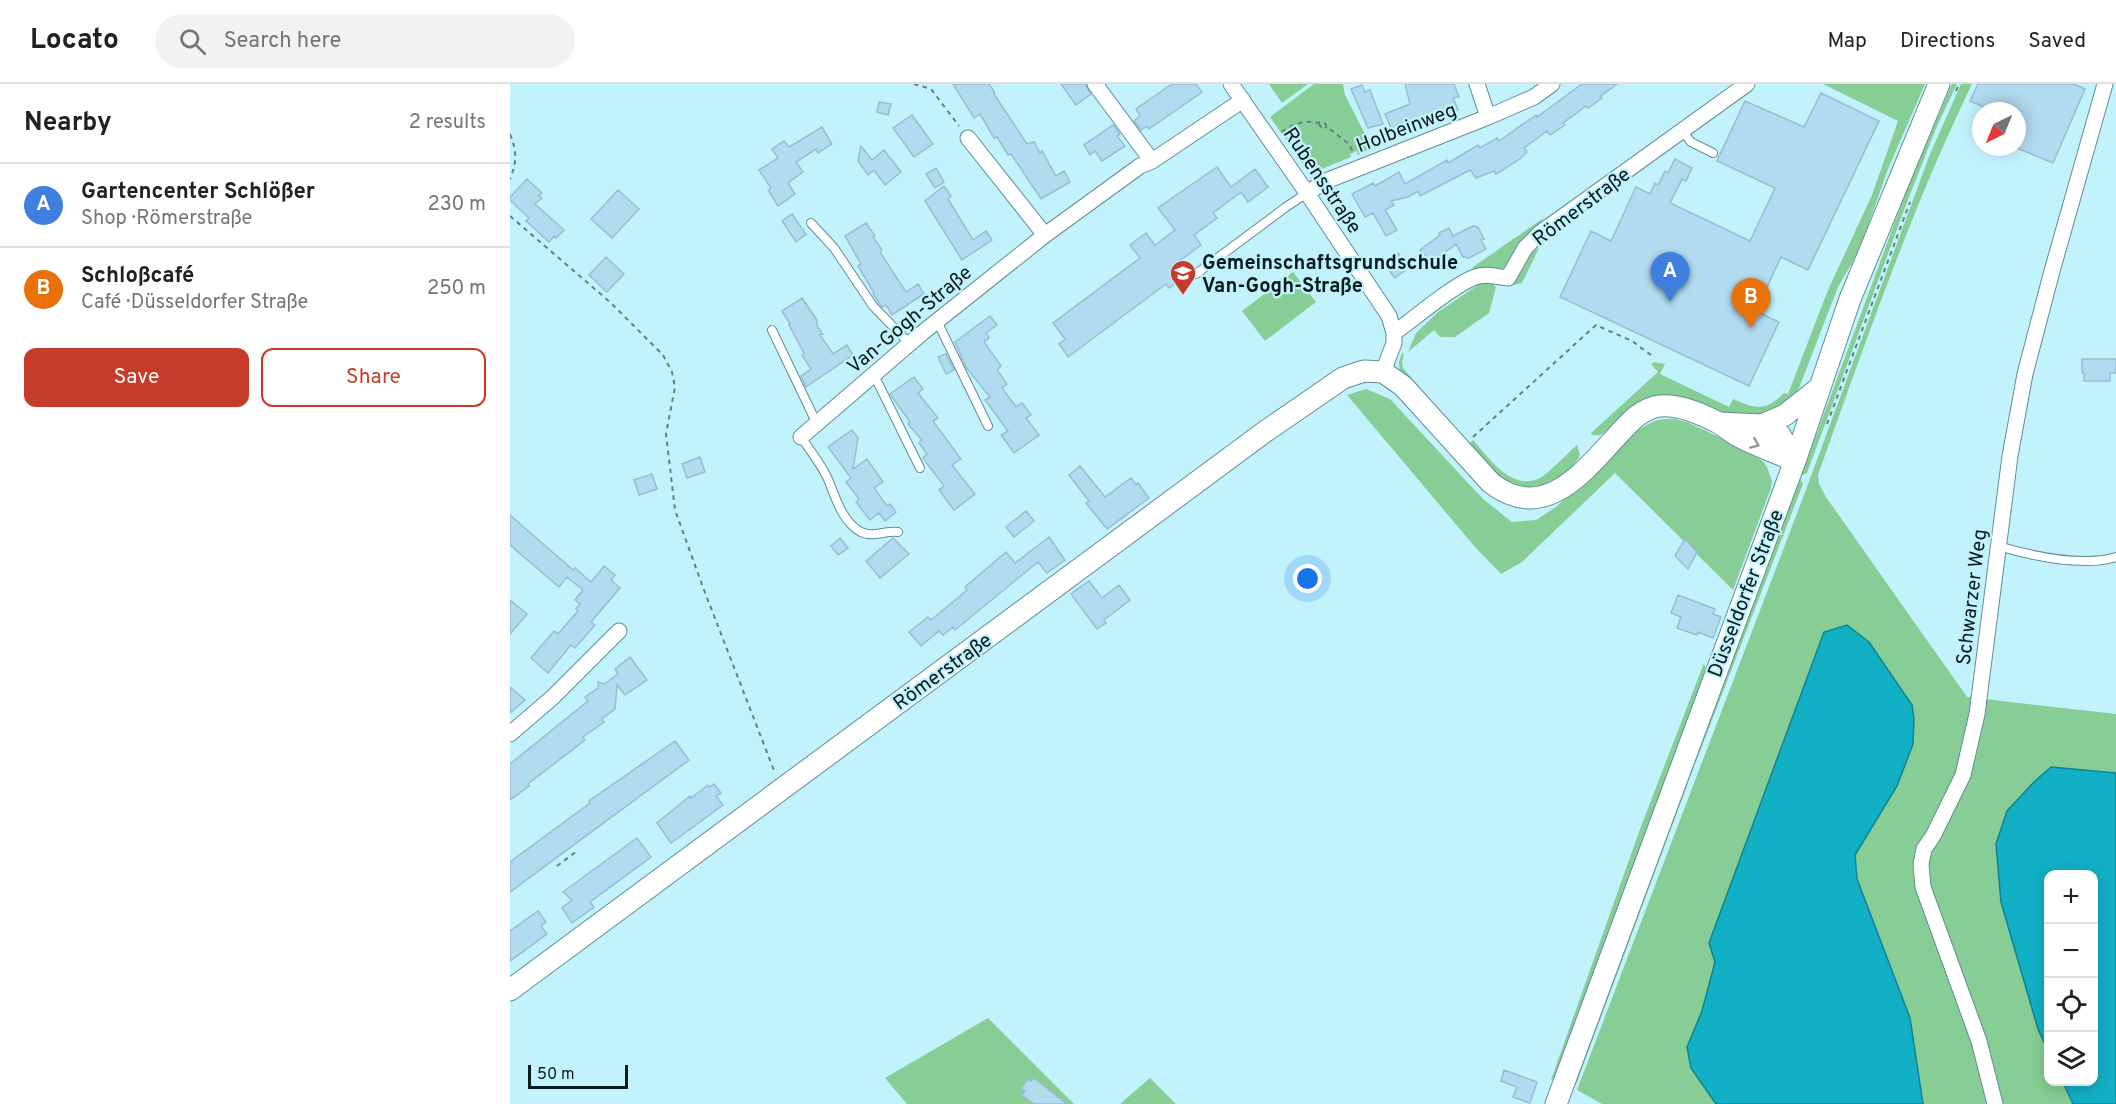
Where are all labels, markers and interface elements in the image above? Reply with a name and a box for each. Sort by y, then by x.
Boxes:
search box [155,14,575,68]
text: Locato [30,23,119,59]
icon: search [176,25,209,58]
text: Search here [224,28,341,55]
text: Map [1827,28,1867,55]
text: Directions [1900,28,1995,55]
text: Saved [2028,28,2086,55]
street label: Holbeinweg [1353,98,1461,160]
north arrow [1972,102,2026,156]
text: Nearby [24,107,112,140]
text: 2 results [409,110,486,136]
street label: Rubensstraße [1276,123,1367,239]
street label: Römerstraße [1528,162,1636,253]
text: Gartencenter Schlößer [81,179,315,206]
text: A [36,192,51,218]
text: 230 m [427,192,486,218]
text: Shop · Römerstraße [81,206,252,232]
place label: Gemeinschaftsgrundschule Van-Gogh-Straße [1202,251,1458,300]
pin: A [1650,252,1690,302]
school or university icon: Gemeinschaftsgrundschule Van-Gogh-Straße [1168,258,1198,296]
street label: Van-Gogh-Straße [842,261,978,380]
text: Schloßcafé [81,263,194,290]
text: B [37,276,50,302]
text: 250 m [427,276,486,302]
pin: B [1732,278,1770,328]
text: Café · Düsseldorfer Straße [81,290,308,316]
button: Save [24,348,249,407]
button: Share [261,348,486,407]
one-way arrow [1749,437,1760,449]
street label: Düsseldorfer Straße [1703,506,1791,681]
street label: Schwarzer Weg [1952,528,1994,667]
your location [1293,564,1322,593]
street label: Römerstraße [889,628,998,717]
map controls [2044,870,2098,1086]
button: + [2044,870,2098,924]
button: − [2044,924,2098,978]
button: locate [2044,978,2098,1032]
button: layers [2044,1032,2098,1086]
scale bar [528,1062,628,1090]
text: 50 m [537,1065,575,1085]

